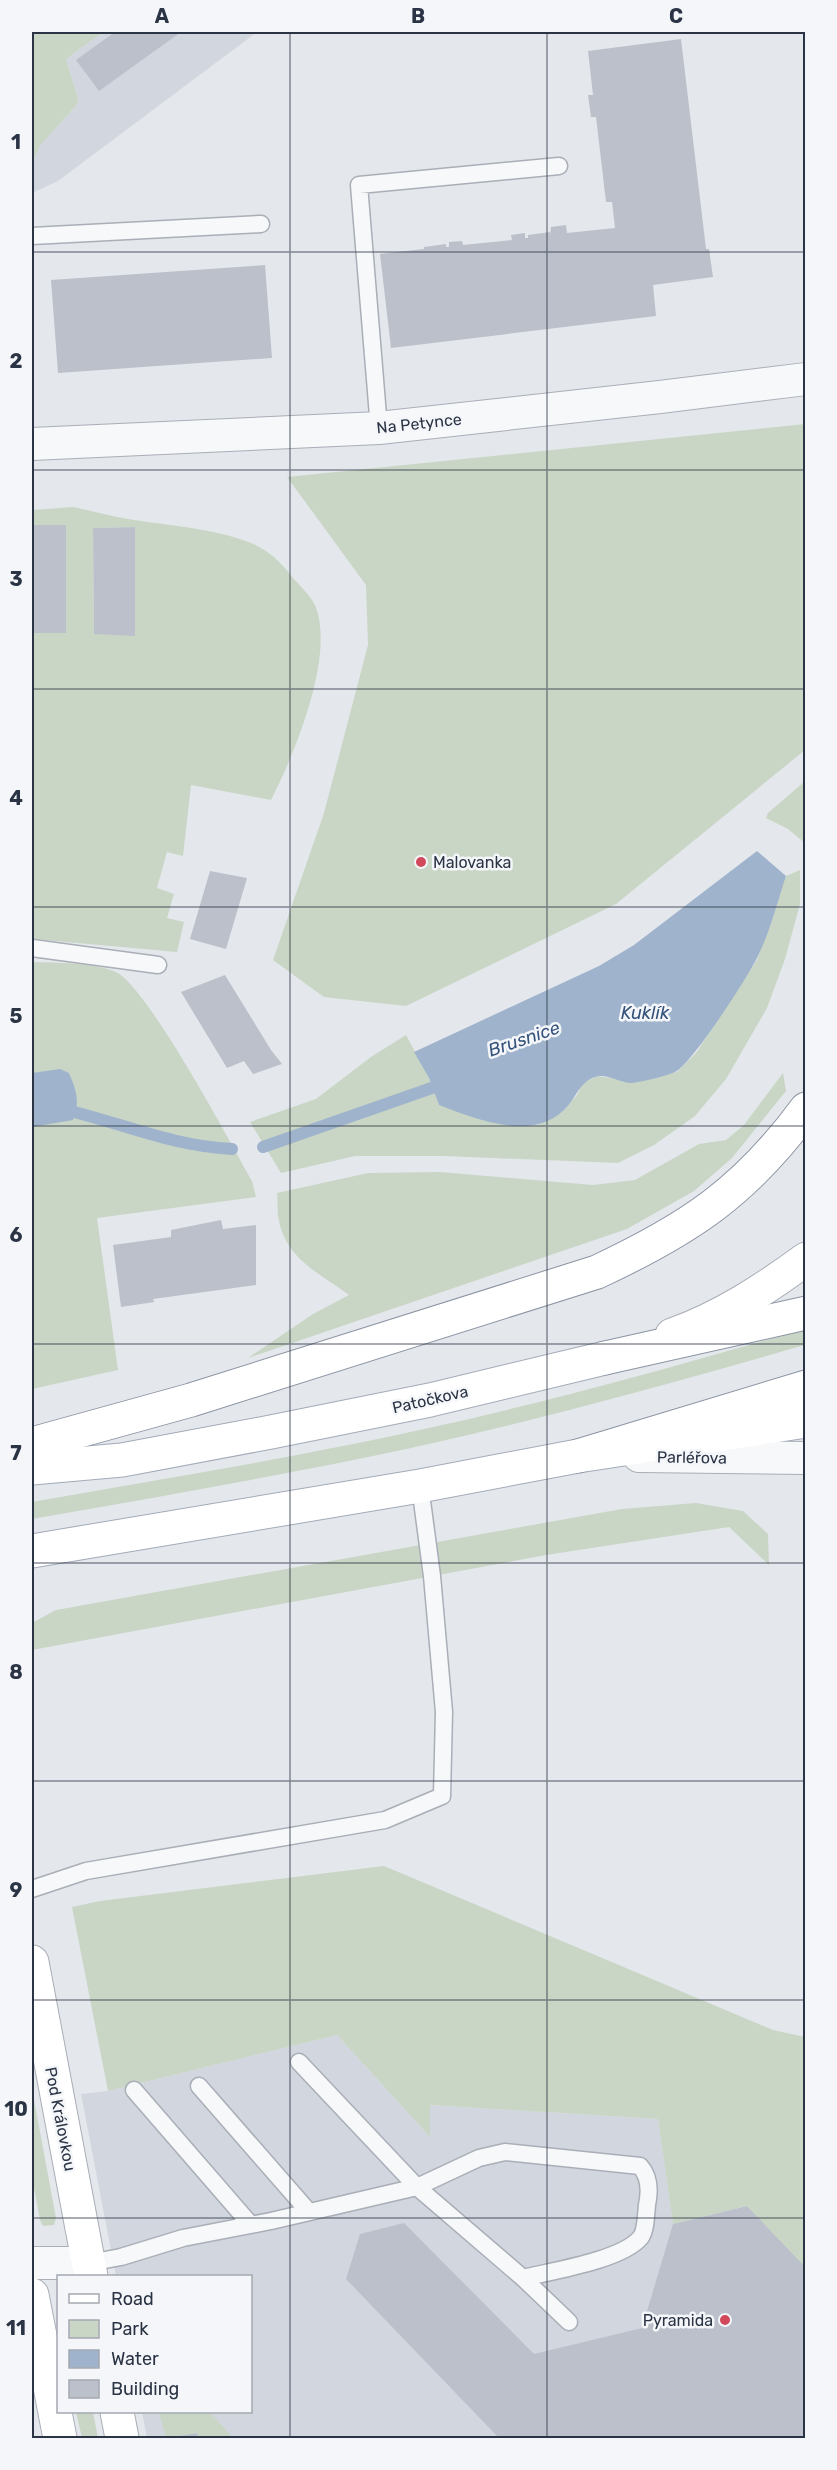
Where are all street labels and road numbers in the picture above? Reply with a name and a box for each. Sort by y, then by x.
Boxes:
street label: Na Petynce [376,410,463,437]
street label: Patočkova [390,1382,470,1417]
street label: Parléřova [657,1447,727,1468]
street label: Pod Královkou [41,2065,80,2173]

